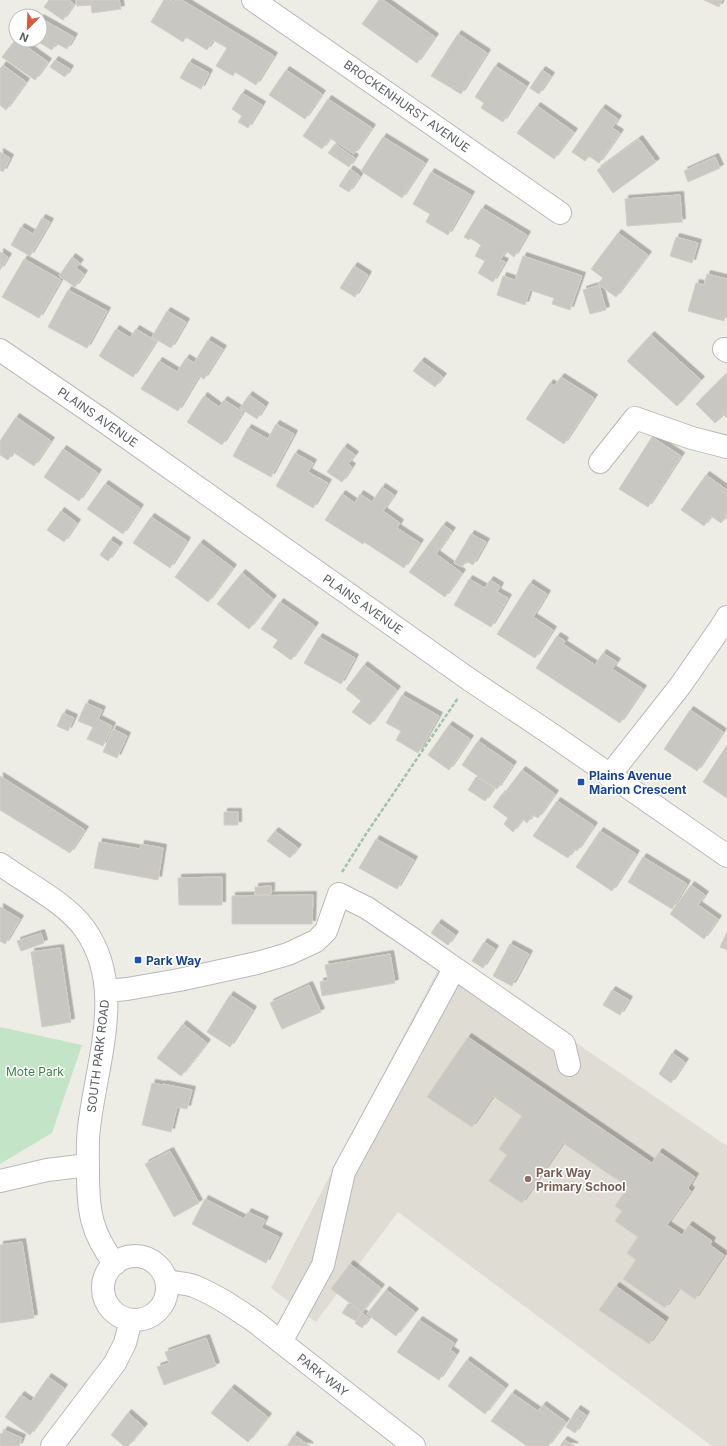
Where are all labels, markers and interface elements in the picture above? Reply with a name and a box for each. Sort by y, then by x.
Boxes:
north arrow [8,8,48,48]
text: N [17,29,31,45]
street label: BROCKENHURST AVENUE [341,57,473,155]
street label: PLAINS AVENUE [55,384,141,450]
street label: PLAINS AVENUE [320,571,406,637]
place label: Plains Avenue Marion Crescent [589,768,687,797]
marker: Plains Avenue Marion Crescent [576,777,586,787]
place label: Park Way [146,953,202,968]
marker: Park Way [133,955,143,965]
street label: SOUTH PARK ROAD [84,999,112,1113]
park label: Mote Park [6,1064,64,1079]
place label: Park Way Primary School [536,1165,625,1194]
marker: Park Way Primary School [523,1174,533,1184]
street label: PARK WAY [294,1350,352,1400]

